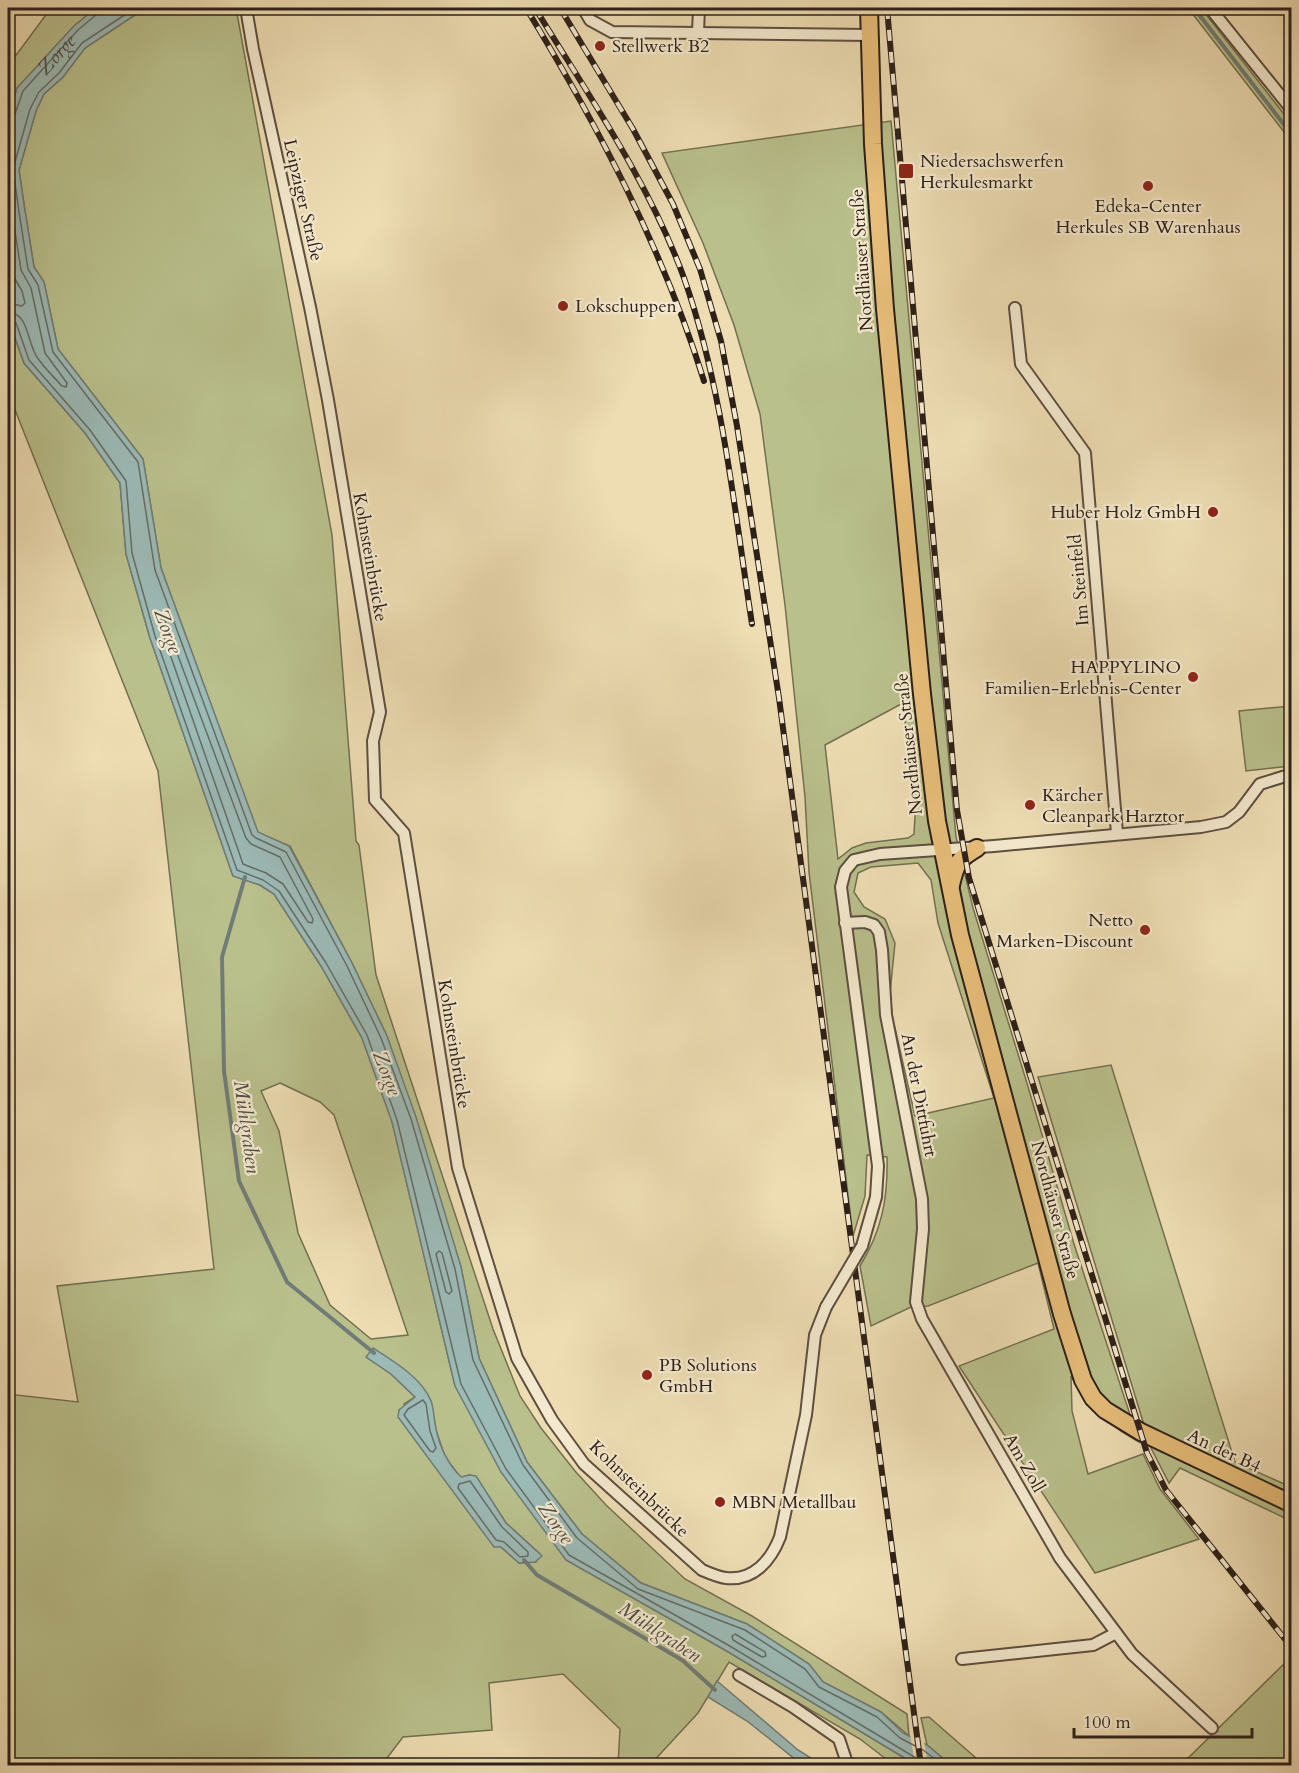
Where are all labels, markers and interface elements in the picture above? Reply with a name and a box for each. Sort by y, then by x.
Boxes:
water label: Zorge [31,28,82,80]
place label: Stellwerk B2 [612,34,709,59]
marker: Stellwerk B2 [593,39,607,53]
street label: Leipziger Straße [277,137,329,263]
place label: Niedersachswerfen Herkulesmarkt [920,149,1065,195]
marker: Niedersachswerfen Herkulesmarkt [897,162,915,180]
marker: Edeka-Center Herkules SB Warenhaus [1141,179,1155,193]
street label: Nordhäuser Straße [845,188,879,332]
place label: Edeka-Center Herkules SB Warenhaus [1055,194,1241,240]
place label: Lokschuppen [575,294,678,319]
marker: Lokschuppen [556,299,570,313]
street label: Kohnsteinbrücke [346,491,394,623]
place label: Huber Holz GmbH [1050,500,1201,525]
marker: Huber Holz GmbH [1206,505,1220,519]
street label: Im Steinfeld [1062,533,1095,627]
water label: Zorge [147,605,189,658]
place label: HAPPYLINO Familien-Erlebnis-Center [985,655,1181,701]
marker: HAPPYLINO Familien-Erlebnis-Center [1186,670,1200,684]
street label: Nordhäuser Straße [889,672,929,816]
place label: Kärcher Cleanpark Harztor [1042,783,1185,829]
marker: Kärcher Cleanpark Harztor [1023,798,1037,812]
place label: Netto Marken-Discount [996,908,1133,954]
marker: Netto Marken-Discount [1138,923,1152,937]
street label: Kohnsteinbrücke [431,978,477,1110]
street label: An der Dittfuhrt [895,1031,943,1159]
water label: Zorge [366,1047,408,1100]
water label: Mühlgraben [227,1079,267,1175]
street label: Nordhäuser Straße [1024,1138,1086,1282]
place label: PB Solutions GmbH [659,1353,757,1399]
marker: PB Solutions GmbH [640,1368,654,1382]
street label: An der B4 [1183,1423,1265,1479]
street label: Am Zoll [997,1429,1051,1498]
street label: Kohnsteinbrücke [583,1435,695,1543]
place label: MBN Metallbau [732,1490,857,1515]
marker: MBN Metallbau [713,1495,727,1509]
water label: Zorge [532,1496,580,1550]
water label: Mühlgraben [613,1595,707,1669]
scale bar [1074,1701,1252,1739]
text: 100 m [1083,1710,1131,1735]

